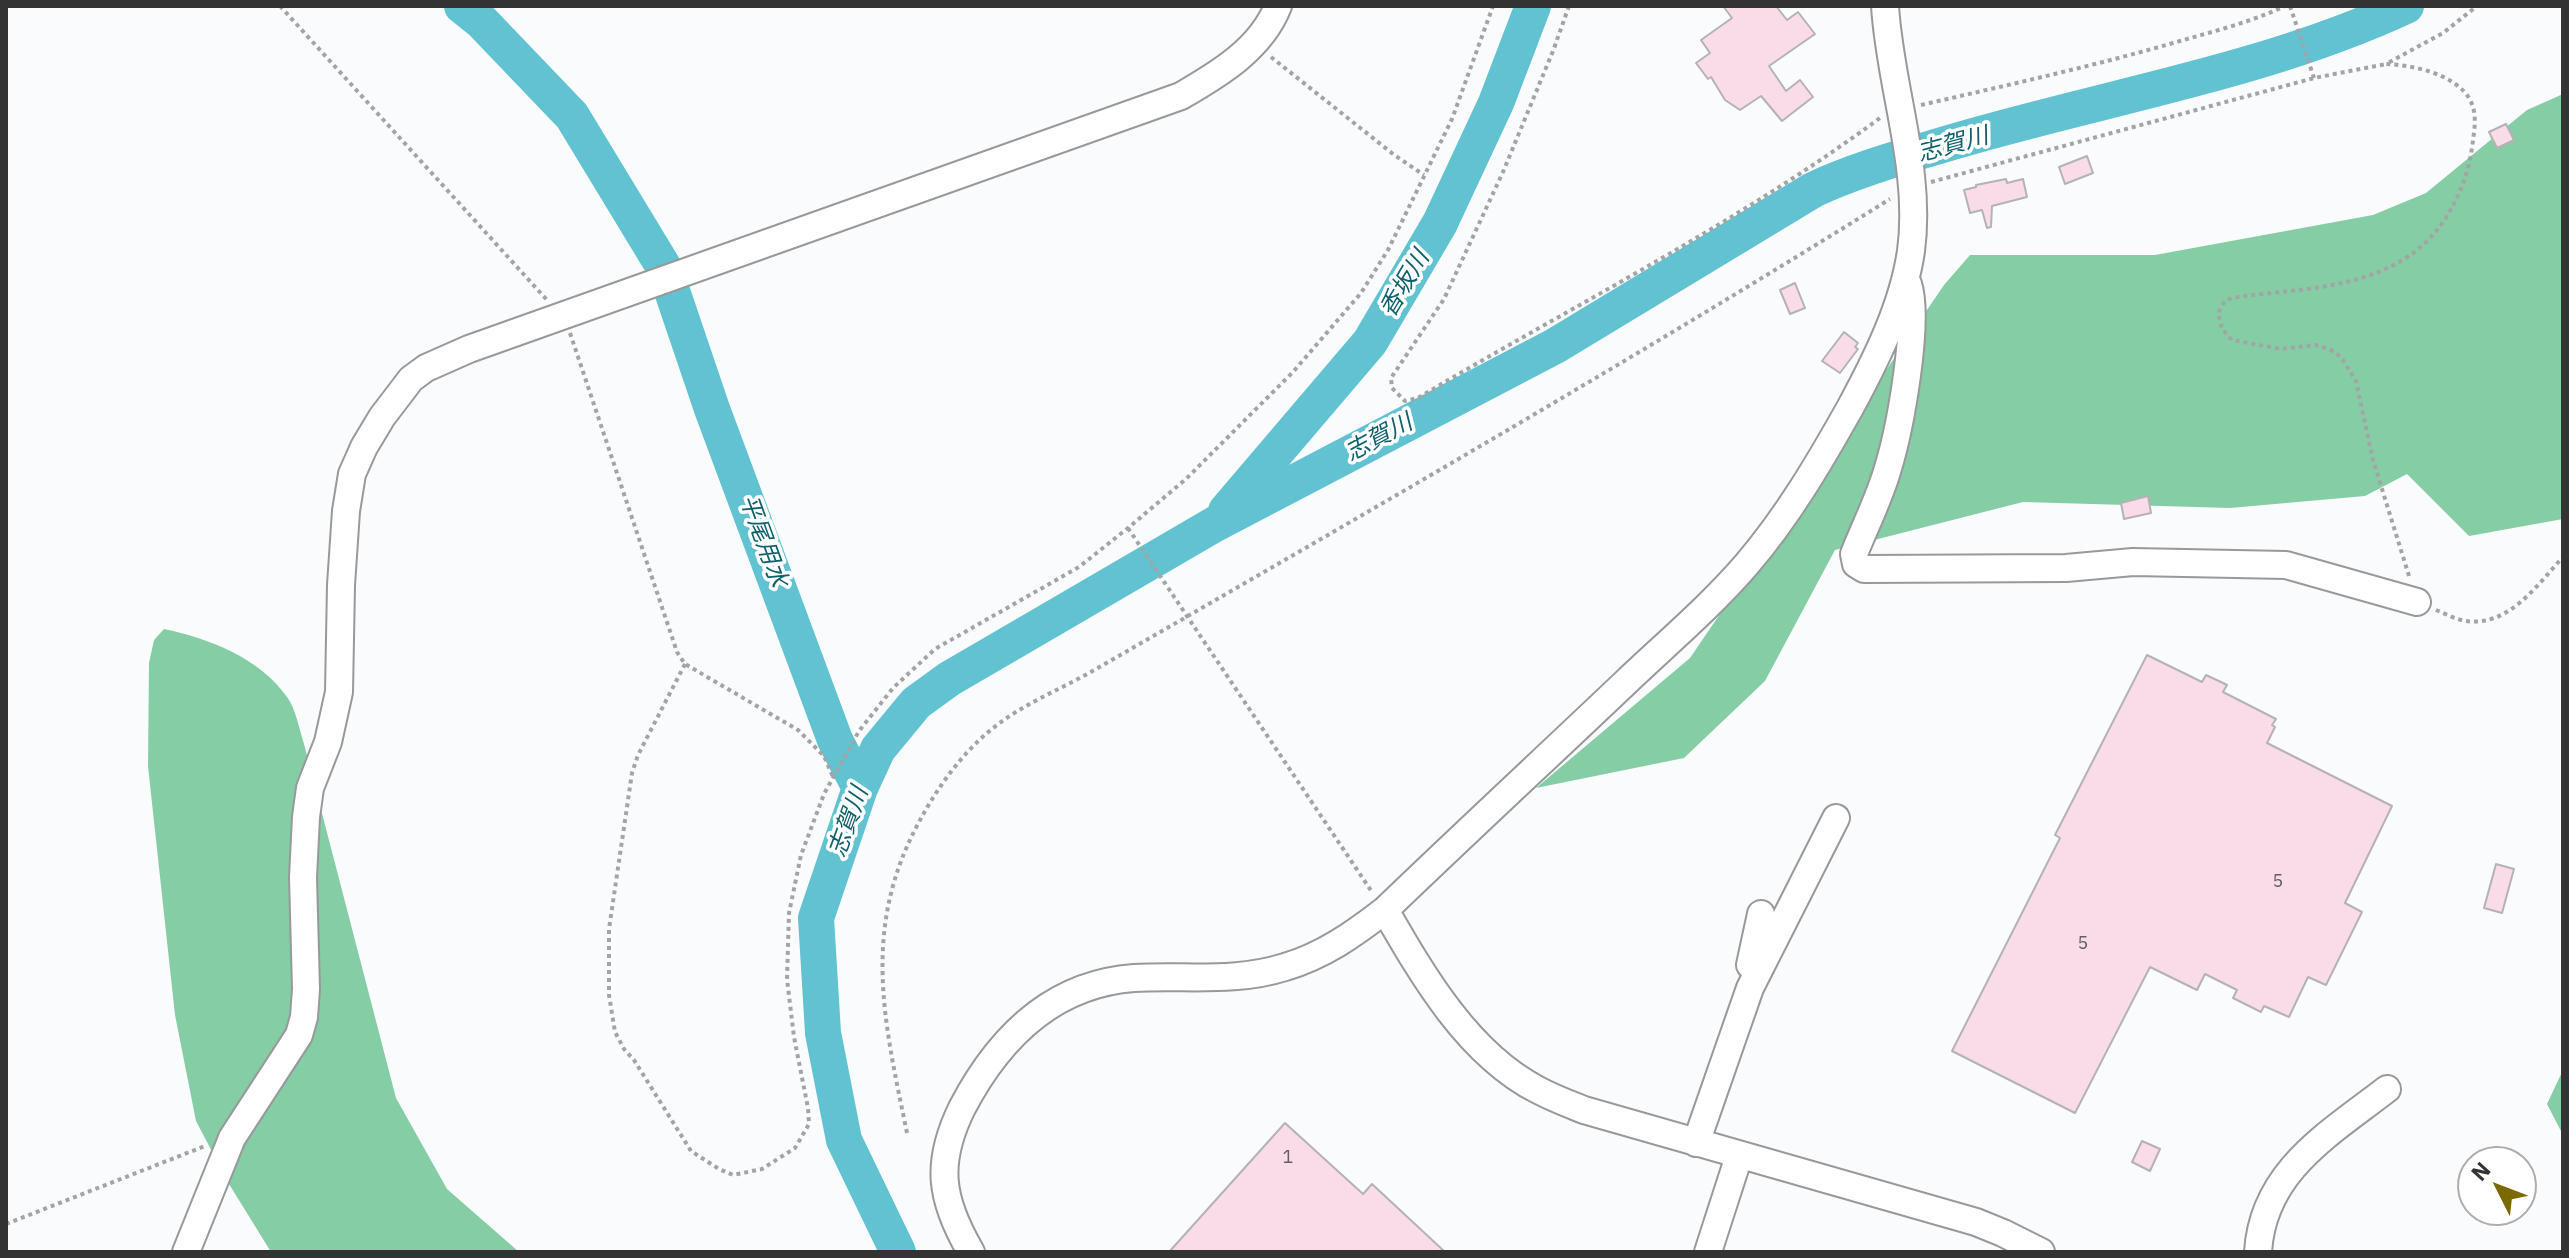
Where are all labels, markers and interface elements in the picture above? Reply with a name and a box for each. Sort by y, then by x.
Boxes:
water label: 志賀川 [1914,122,1992,168]
water label: 香坂川 [1374,246,1436,322]
water label: 志賀川 [1340,408,1418,468]
water label: 平尾用水 [733,491,793,591]
water label: 志賀川 [823,783,875,861]
house number: 5 [2273,871,2283,893]
house number: 5 [2078,933,2088,955]
north arrow [2457,1146,2537,1226]
house number: 1 [1283,1147,1293,1169]
text: N [2464,1155,2496,1187]

